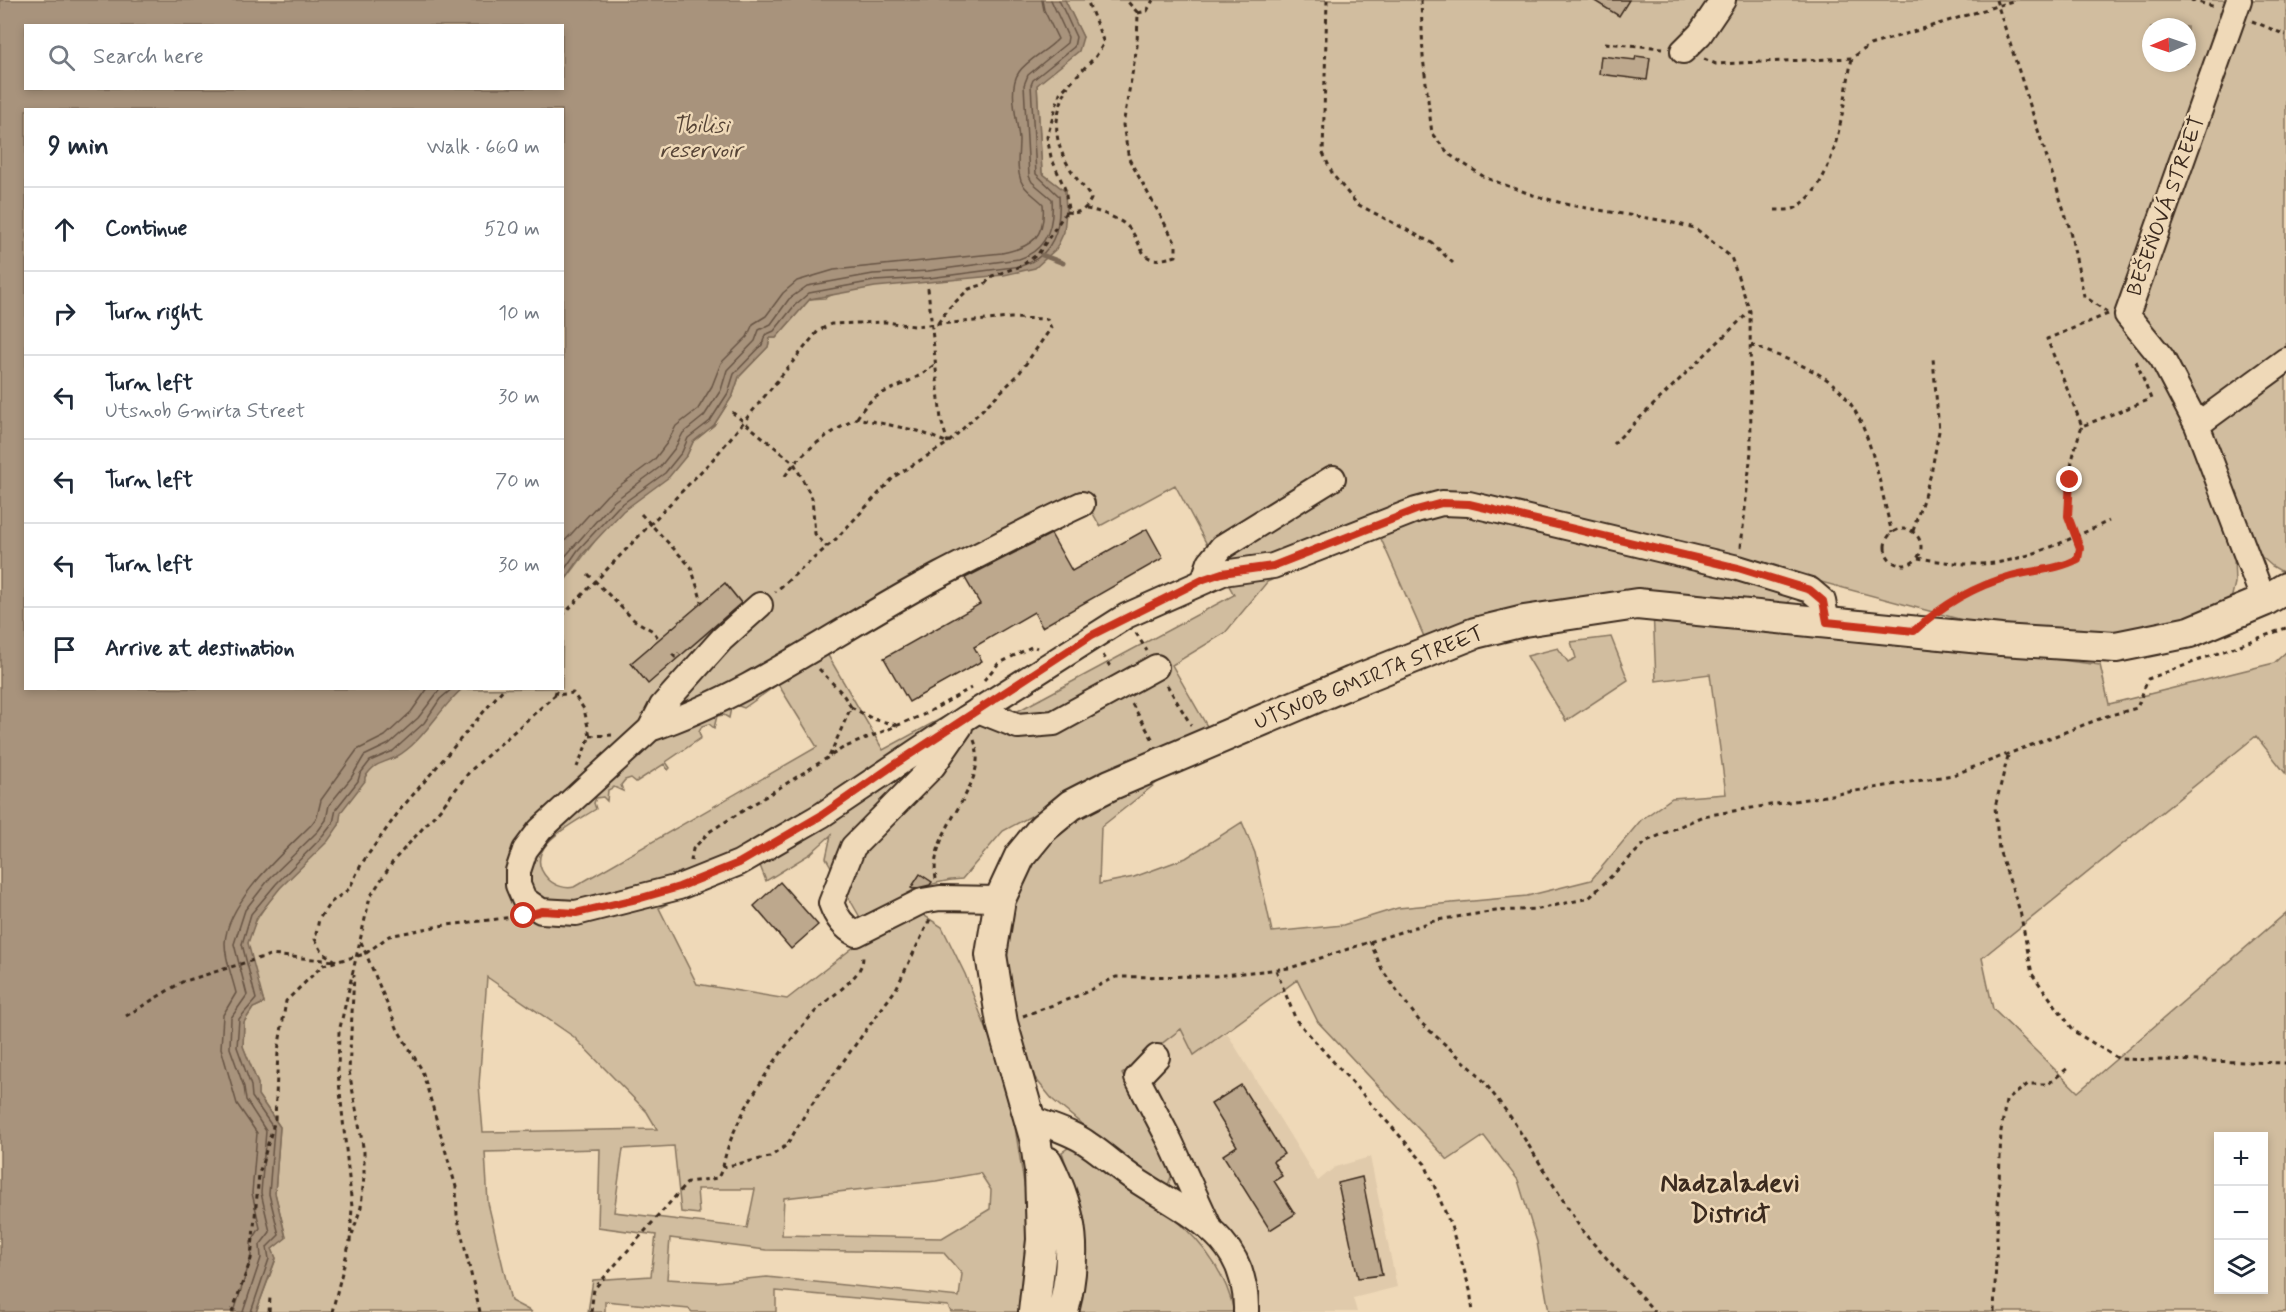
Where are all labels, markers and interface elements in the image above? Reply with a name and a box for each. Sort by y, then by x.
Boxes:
north arrow [2142,18,2196,72]
search box [24,24,564,90]
icon: search [45,41,78,74]
text: Search here [93,43,204,71]
water label: Tbilisi reservoir [660,112,745,165]
street label: BEŠEŇOVÁ STREET [2120,112,2212,300]
text: 9 min [48,130,109,164]
text: Walk · 660 m [427,134,540,161]
icon: ahead [48,213,81,246]
text: Continue [105,215,187,243]
text: 520 m [484,216,540,243]
icon: right [48,297,81,330]
text: Turn right [105,299,203,327]
text: 10 m [498,300,540,327]
text: Turn left [105,370,193,398]
icon: left [48,381,81,414]
text: 30 m [498,384,540,411]
text: Utsnob Gmirta Street [105,398,305,425]
icon: left [48,465,81,498]
route end [2056,466,2082,492]
text: Turn left [105,467,193,495]
text: 70 m [495,468,540,495]
icon: left [48,549,81,582]
text: Turn left [105,551,193,579]
text: 30 m [498,552,540,579]
street label: UTSNOB GMIRTA STREET [1250,619,1488,737]
icon: arrive [48,633,81,666]
text: Arrive at destination [105,635,295,663]
route start [510,902,536,928]
map controls [2214,1132,2268,1294]
button: + [2214,1132,2268,1186]
district label: Nadzaladevi District [1660,1166,1800,1232]
button: − [2214,1186,2268,1240]
button: layers [2214,1240,2268,1294]

